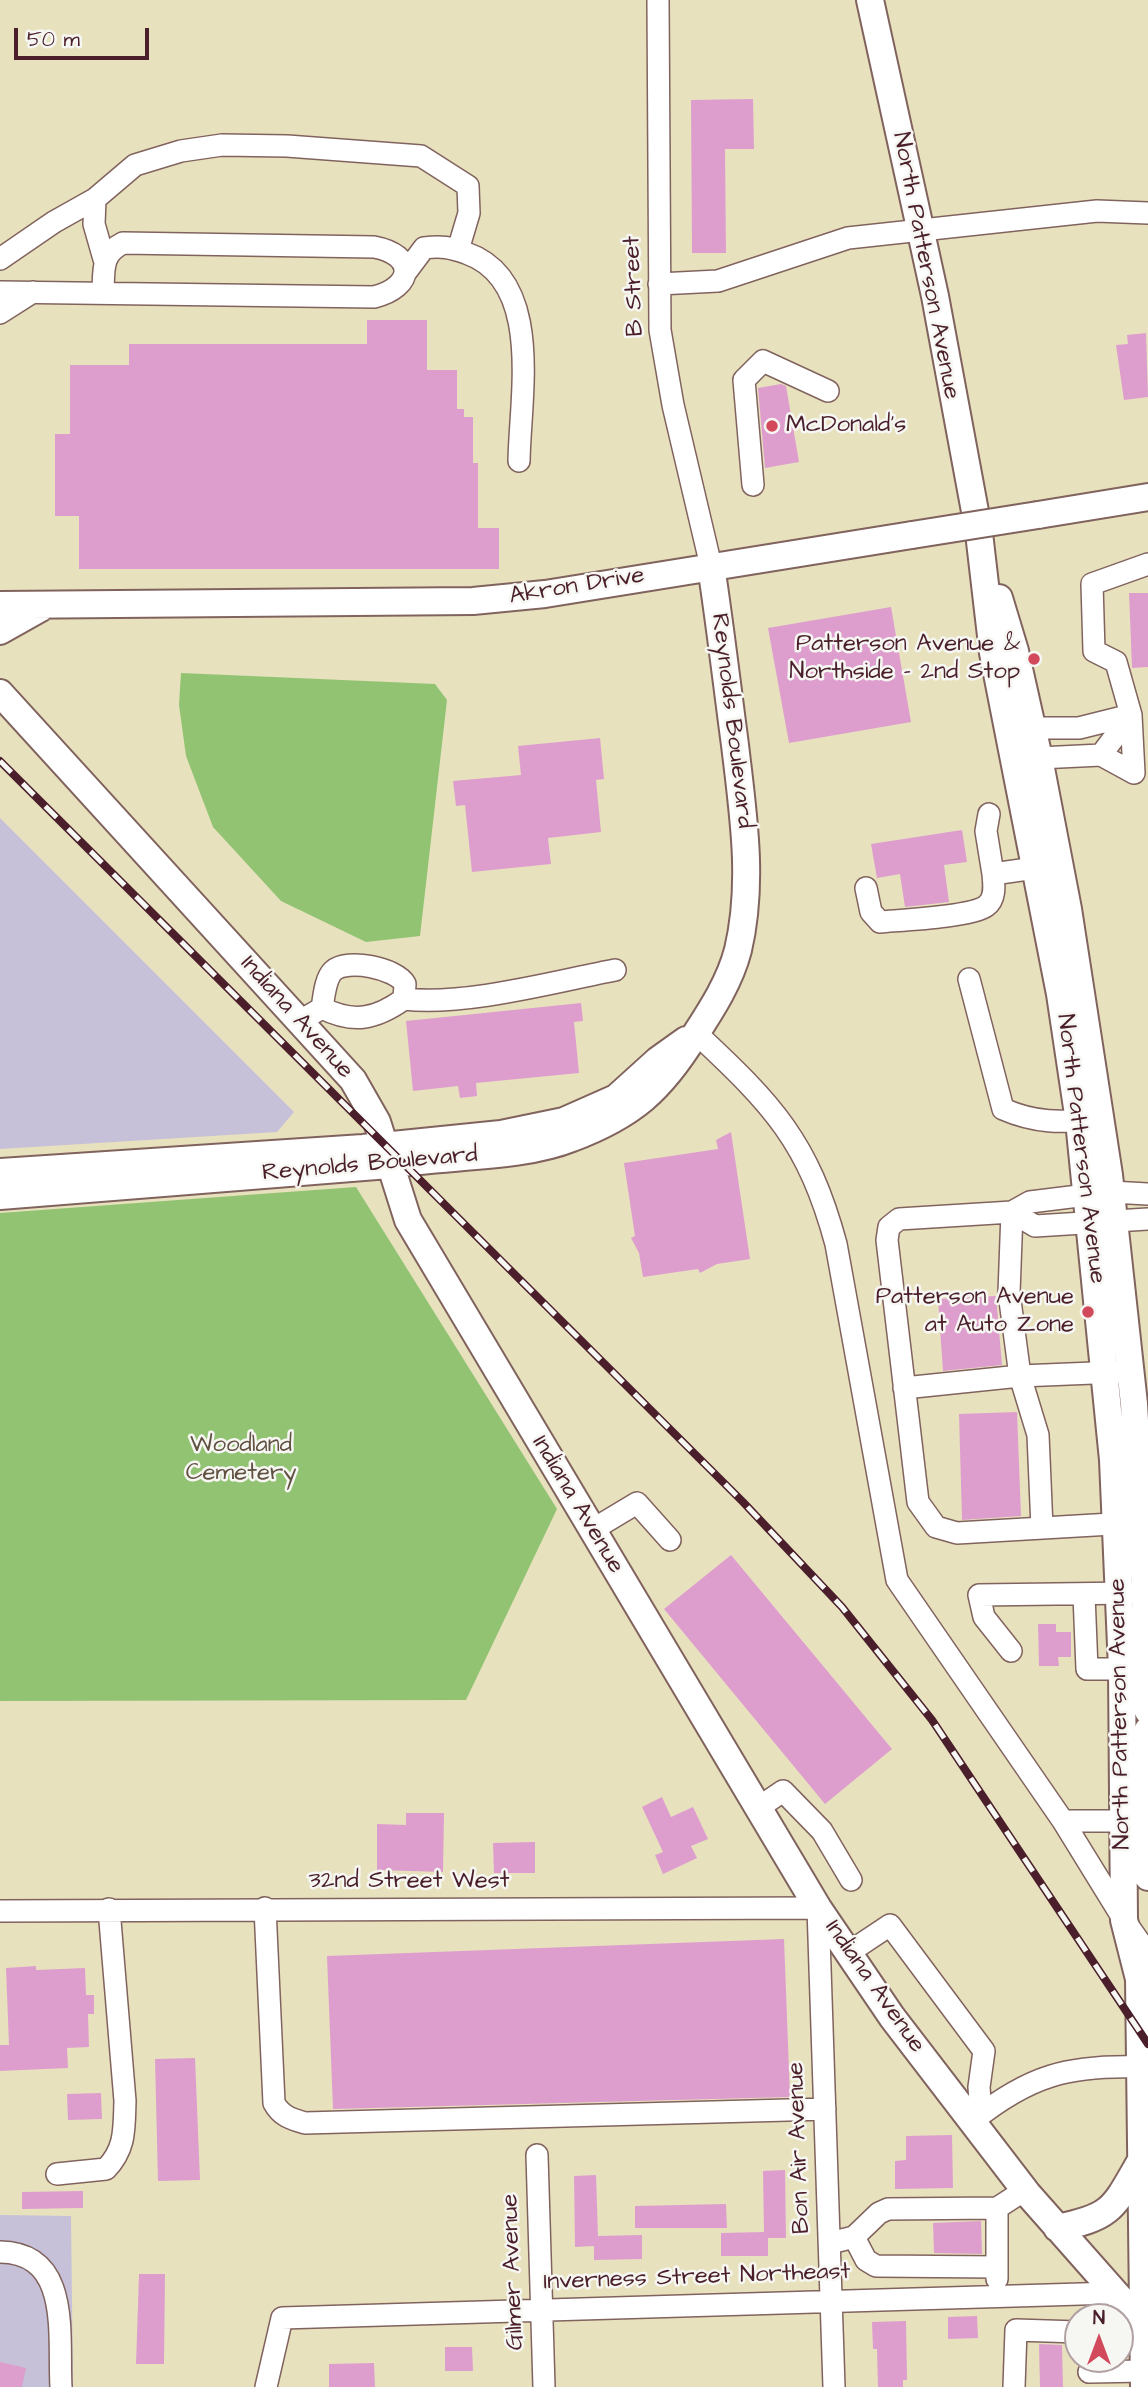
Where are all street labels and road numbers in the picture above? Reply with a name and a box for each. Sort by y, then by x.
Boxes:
street label: North Patterson Avenue [885,130,965,402]
street label: B Street [619,235,651,337]
street label: Akron Drive [507,562,647,612]
street label: Reynolds Boulevard [704,612,758,830]
street label: Indiana Avenue [233,951,359,1085]
street label: North Patterson Avenue [1049,1013,1111,1285]
street label: Reynolds Boulevard [261,1141,479,1189]
street label: Indiana Avenue [525,1431,629,1579]
street label: North Patterson Avenue [1104,1578,1138,1850]
street label: 32nd Street West [309,1868,509,1896]
street label: Indiana Avenue [818,1915,930,2059]
street label: Bon Air Avenue [783,2062,817,2234]
street label: Gilmer Avenue [497,2193,531,2351]
street label: Inverness Street Northeast [543,2258,851,2298]

